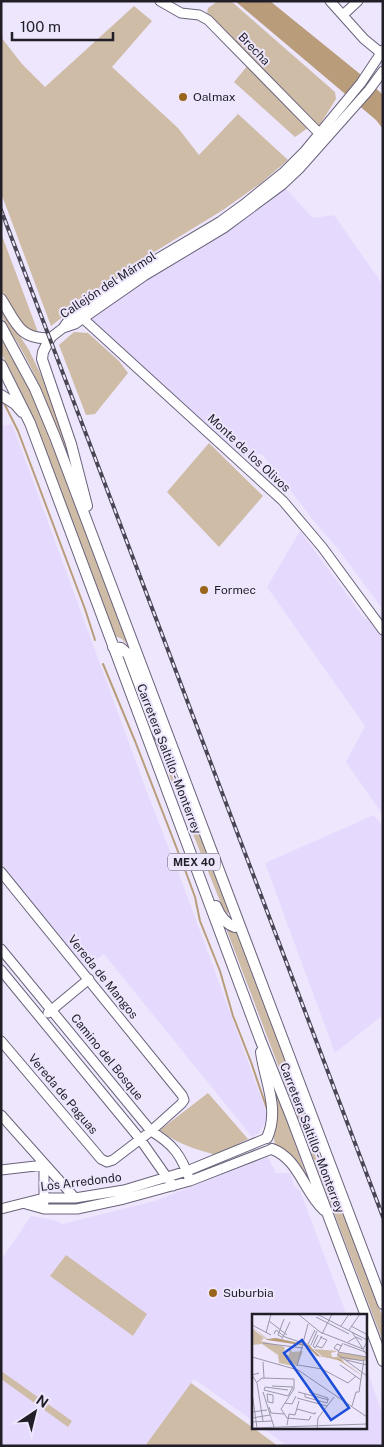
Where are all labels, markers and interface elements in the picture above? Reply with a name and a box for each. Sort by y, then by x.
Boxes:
scale bar [12,10,114,42]
text: 100 m [20,18,61,35]
street label: Brecha [235,30,273,68]
place label: Oalmax [193,90,236,104]
marker: Oalmax [177,91,189,103]
street label: Callejón del Mármol [58,249,159,321]
street label: Monte de los Olivos [205,411,293,495]
place label: Formec [214,583,256,597]
marker: Formec [198,584,210,596]
street label: Carretera Saltillo - Monterrey [134,682,204,837]
road number: MEX 40 [168,854,220,870]
street label: Vereda de Mangos [65,932,141,1022]
street label: Camino del Bosque [68,1011,146,1103]
street label: Vereda de Paguas [25,1051,101,1137]
street label: Carretera Saltillo - Monterrey [277,1061,347,1216]
street label: Los Arredondo [40,1170,123,1194]
place label: Suburbia [223,1286,274,1300]
marker: Suburbia [207,1287,219,1299]
inset map [252,1314,366,1430]
north arrow [10,1387,60,1437]
text: N [33,1392,52,1411]

